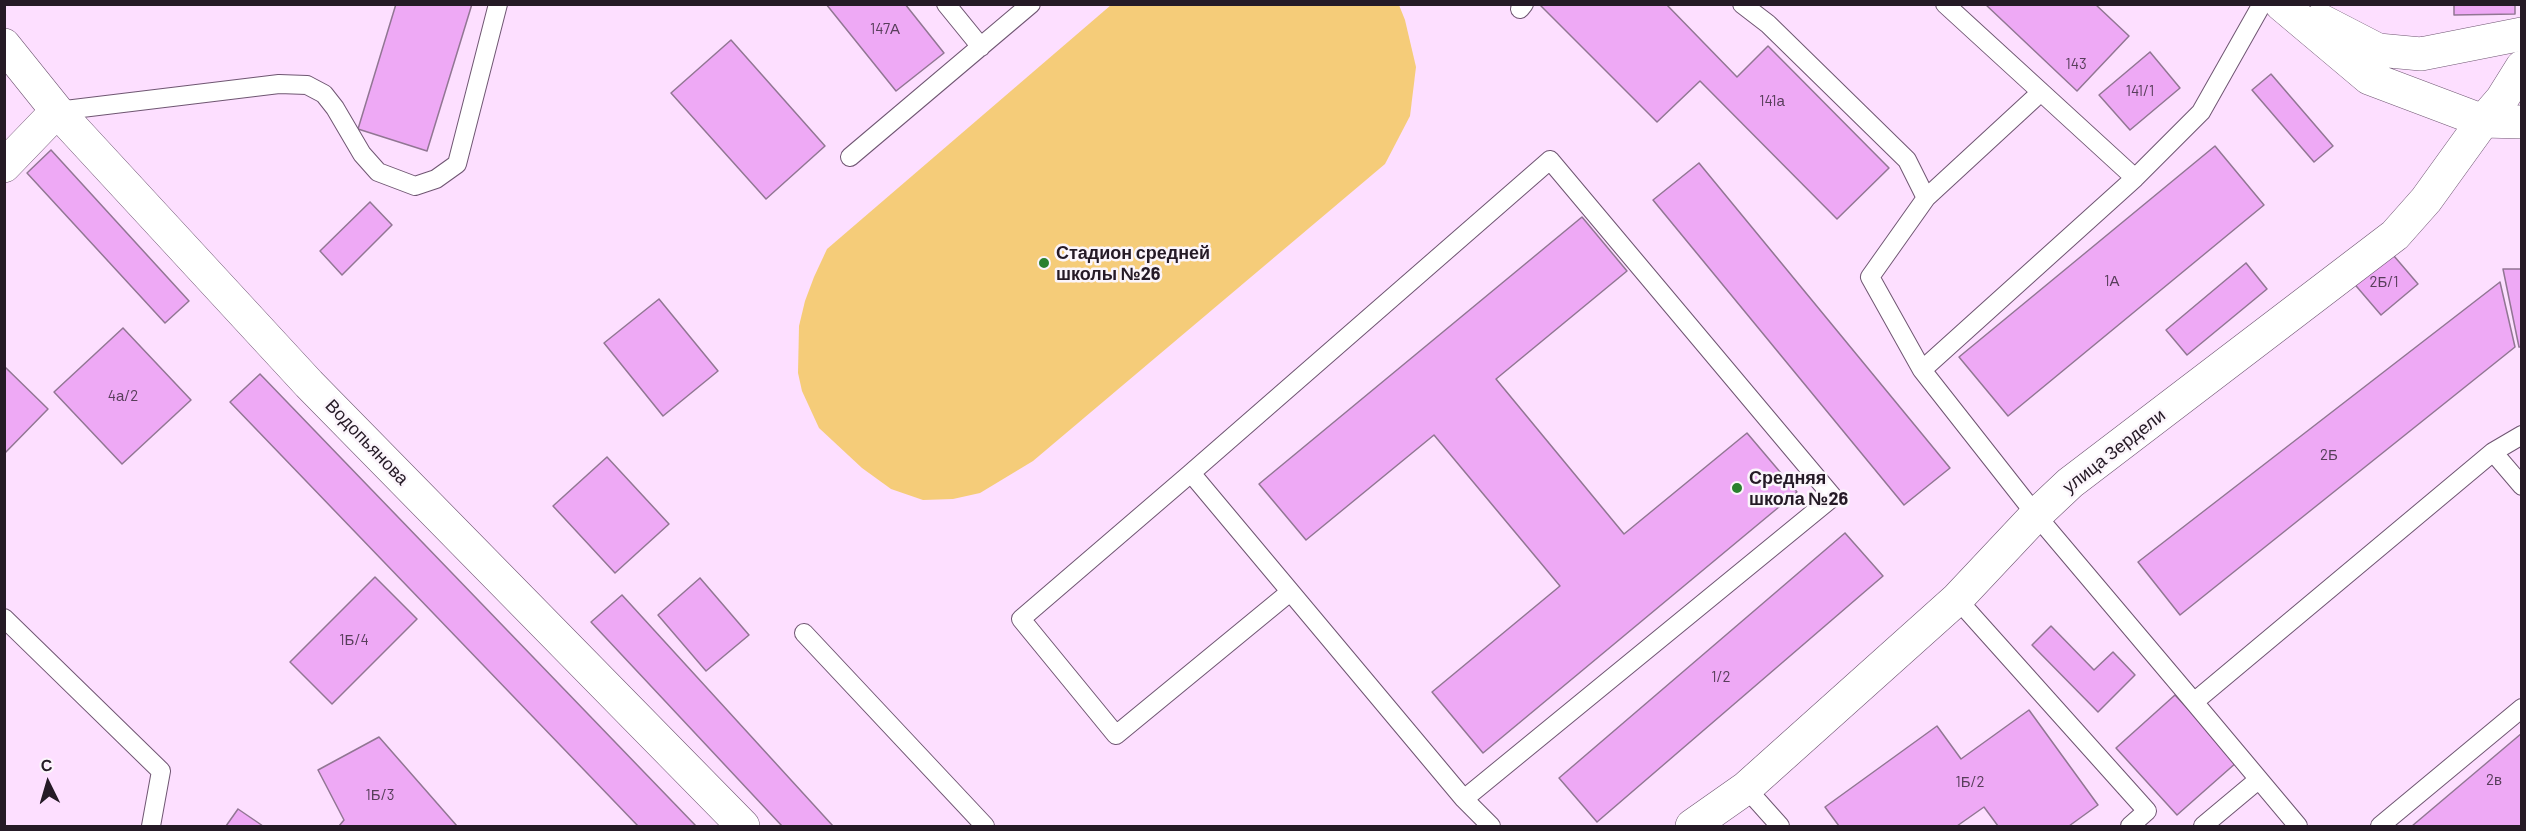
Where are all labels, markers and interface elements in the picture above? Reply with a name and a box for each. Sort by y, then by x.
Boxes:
house number: 147А [870,20,900,38]
house number: 143 [2065,55,2087,73]
house number: 141/1 [2126,82,2154,100]
house number: 141а [1759,92,1785,110]
place label: Стадион средней школы №26 [1056,242,1210,284]
marker: Стадион средней школы №26 [1037,256,1051,270]
house number: 1А [2104,272,2120,290]
house number: 2Б/1 [2369,273,2399,291]
house number: 4а/2 [108,387,138,405]
street label: Водопьянова [321,395,413,489]
street label: улица Зердели [2058,404,2170,498]
house number: 2Б [2320,446,2338,464]
place label: Средняя школа №26 [1749,467,1848,510]
marker: Средняя школа №26 [1730,481,1744,495]
house number: 1Б/4 [339,631,369,649]
house number: 1/2 [1711,668,1731,686]
north arrow [18,753,78,813]
text: С [40,755,53,775]
house number: 2в [2486,771,2502,789]
house number: 1Б/2 [1955,773,1985,791]
house number: 1Б/3 [366,786,394,804]

